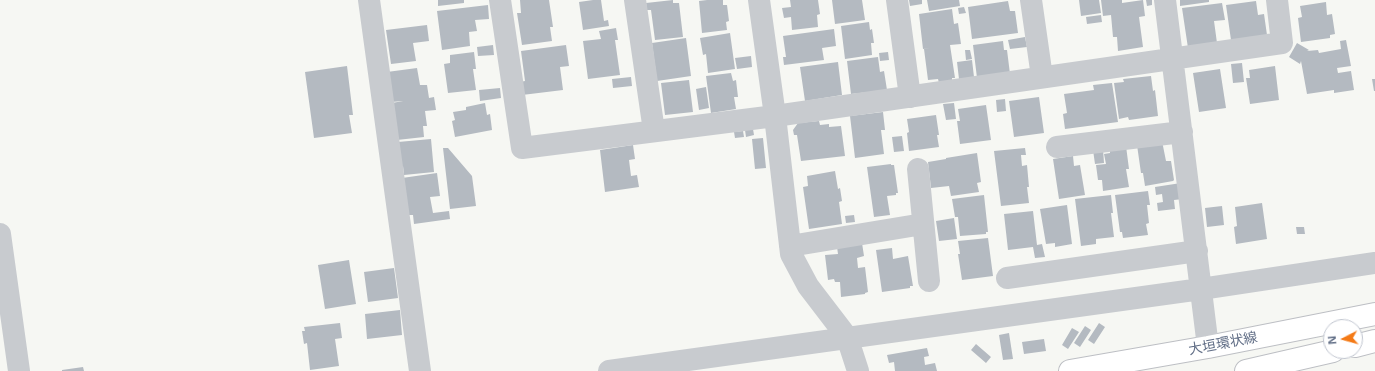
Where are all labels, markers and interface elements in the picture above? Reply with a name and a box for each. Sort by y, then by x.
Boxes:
north arrow [1323,319,1363,359]
street label: 大垣環状線 [1187,329,1259,359]
text: N [1324,335,1339,345]

